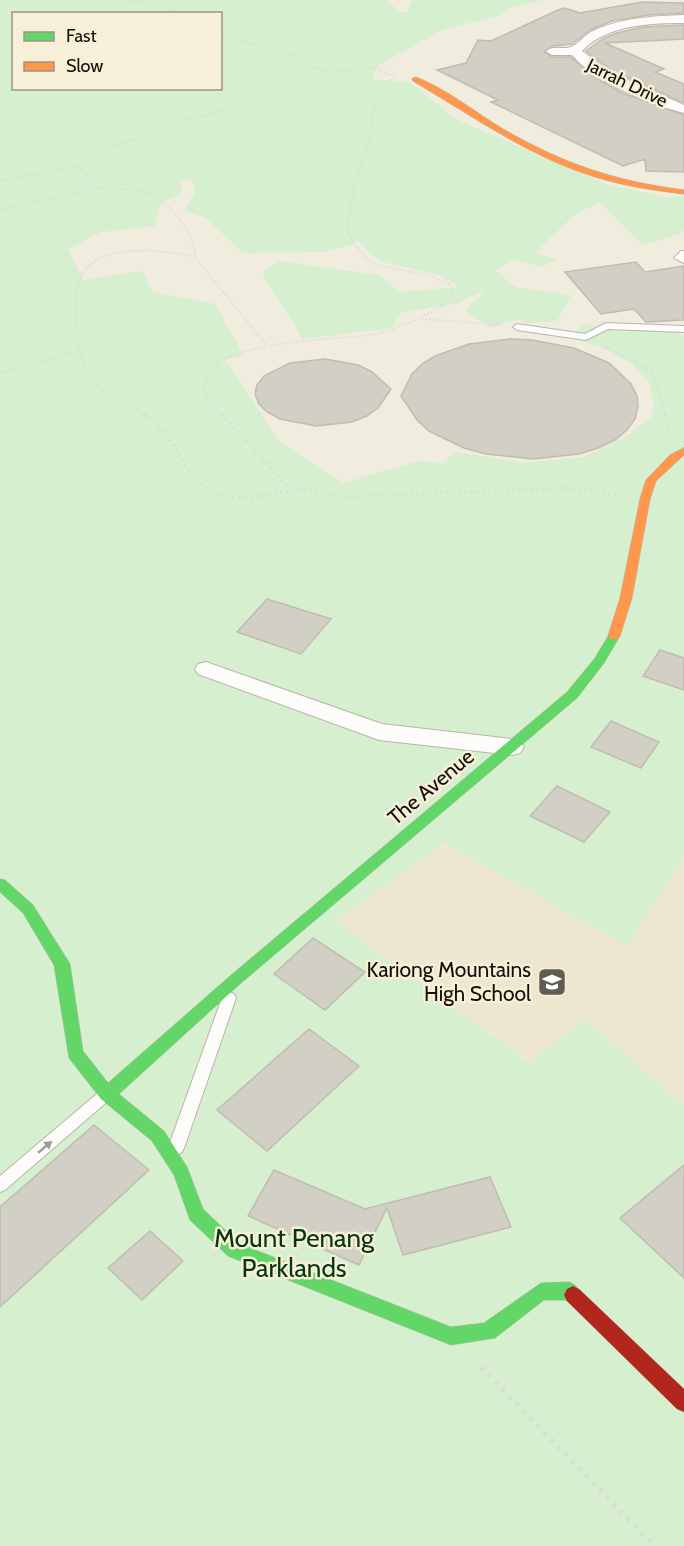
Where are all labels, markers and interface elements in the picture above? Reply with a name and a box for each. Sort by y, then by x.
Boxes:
legend [12,12,222,90]
text: Fast [66,25,97,47]
street label: Jarrah Drive [582,54,671,112]
text: Slow [66,55,103,77]
street label: The Avenue [383,743,479,830]
place label: Kariong Mountains High School [367,957,531,1006]
school or university icon: Kariong Mountains High School [536,966,568,998]
one-way arrow [37,1141,52,1154]
park label: Mount Penang Parklands [214,1222,375,1284]

